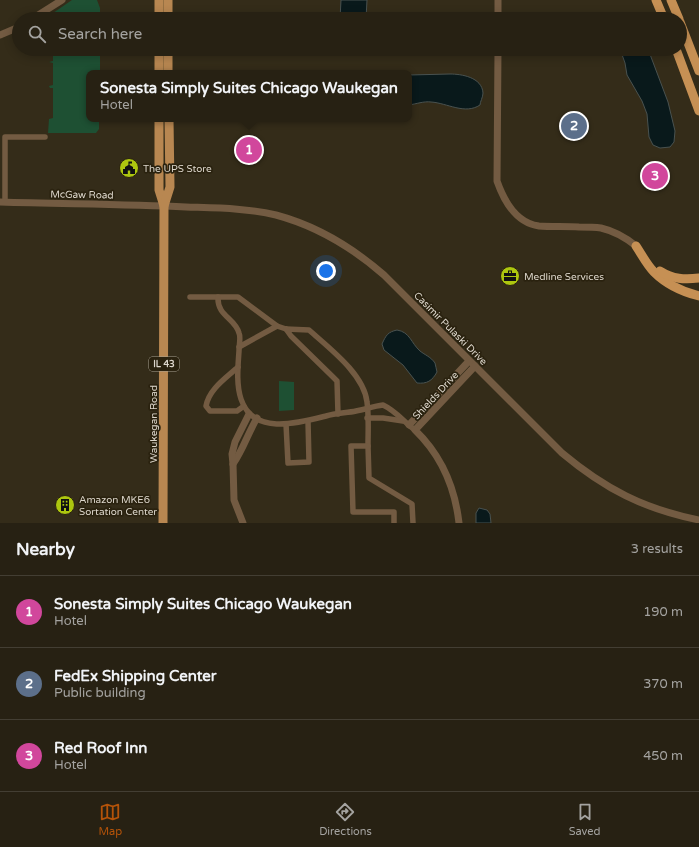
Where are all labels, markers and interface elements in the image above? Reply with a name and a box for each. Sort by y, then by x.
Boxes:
search box [12,12,687,56]
icon: search [26,23,48,45]
text: Search here [58,25,142,43]
popup [86,70,412,122]
text: Sonesta Simply Suites Chicago Waukegan [100,79,398,97]
text: Hotel [100,97,133,113]
pin: 2 [561,111,587,141]
pin: 1 [236,135,262,165]
public building icon: The UPS Store [118,157,140,179]
pin: 3 [642,161,668,191]
place label: The UPS Store [143,163,212,175]
street label: McGaw Road [50,188,114,202]
your location [316,261,336,281]
office icon: Medline Services [499,265,521,287]
place label: Medline Services [524,271,604,283]
street label: Casimir Pulaski Drive [411,290,490,368]
road number: IL 43 [149,357,179,371]
street label: Shields Drive [410,369,461,422]
street label: Waukegan Road [148,385,160,463]
building icon: Amazon MKE6 Sortation Center [54,494,76,516]
place label: Amazon MKE6 Sortation Center [79,494,157,518]
text: Nearby [16,539,75,560]
text: 3 results [631,541,683,557]
text: Sonesta Simply Suites Chicago Waukegan [54,595,352,613]
text: 1 [25,604,33,620]
text: 190 m [643,604,683,620]
text: Hotel [54,613,87,629]
text: FedEx Shipping Center [54,667,217,685]
text: 2 [25,676,33,692]
text: 370 m [643,676,683,692]
text: Public building [54,685,146,701]
text: Red Roof Inn [54,739,147,757]
text: 3 [25,748,33,764]
text: 450 m [643,748,683,764]
text: Hotel [54,757,87,773]
tab: Map [98,801,122,838]
tab: Directions [319,801,372,838]
tab: Saved [569,801,601,838]

